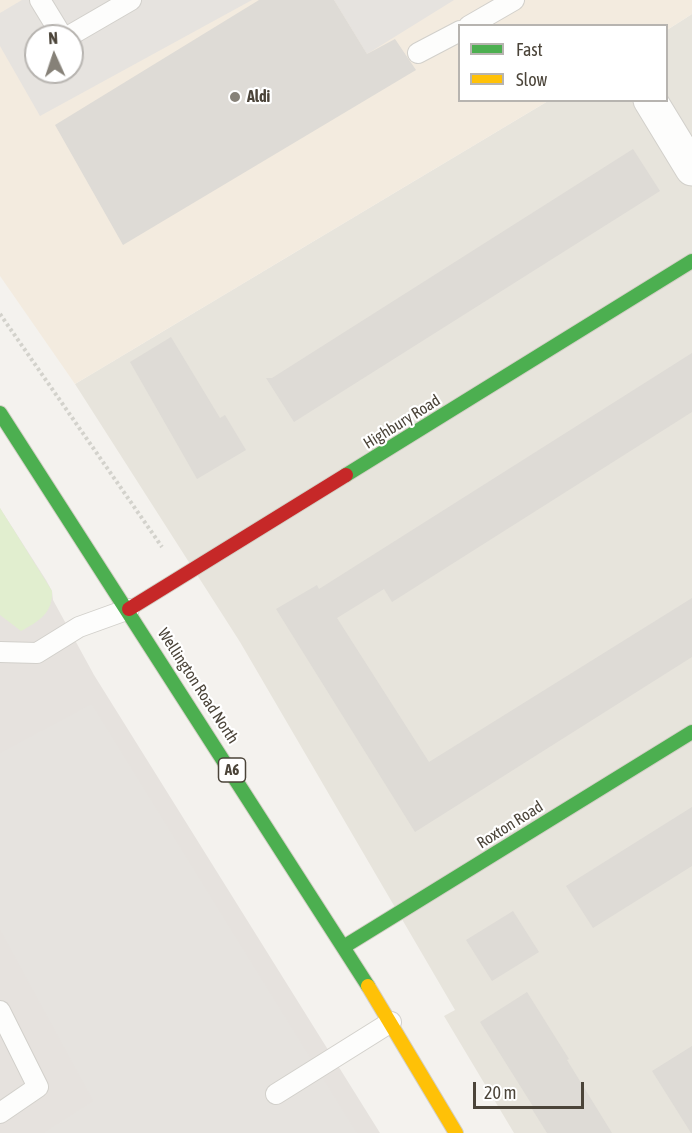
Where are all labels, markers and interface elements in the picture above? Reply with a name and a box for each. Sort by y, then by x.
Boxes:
north arrow [24,24,84,84]
legend [458,24,668,102]
text: N [48,29,58,47]
text: Fast [516,39,543,60]
text: Slow [516,69,547,90]
place label: Aldi [247,87,270,107]
marker: Aldi [228,90,242,104]
street label: Highbury Road [360,391,444,453]
street label: Wellington Road North [154,625,242,747]
road number: A6 [218,758,246,782]
street label: Roxton Road [473,797,547,853]
scale bar [476,1070,587,1108]
text: 20 m [484,1082,516,1103]

